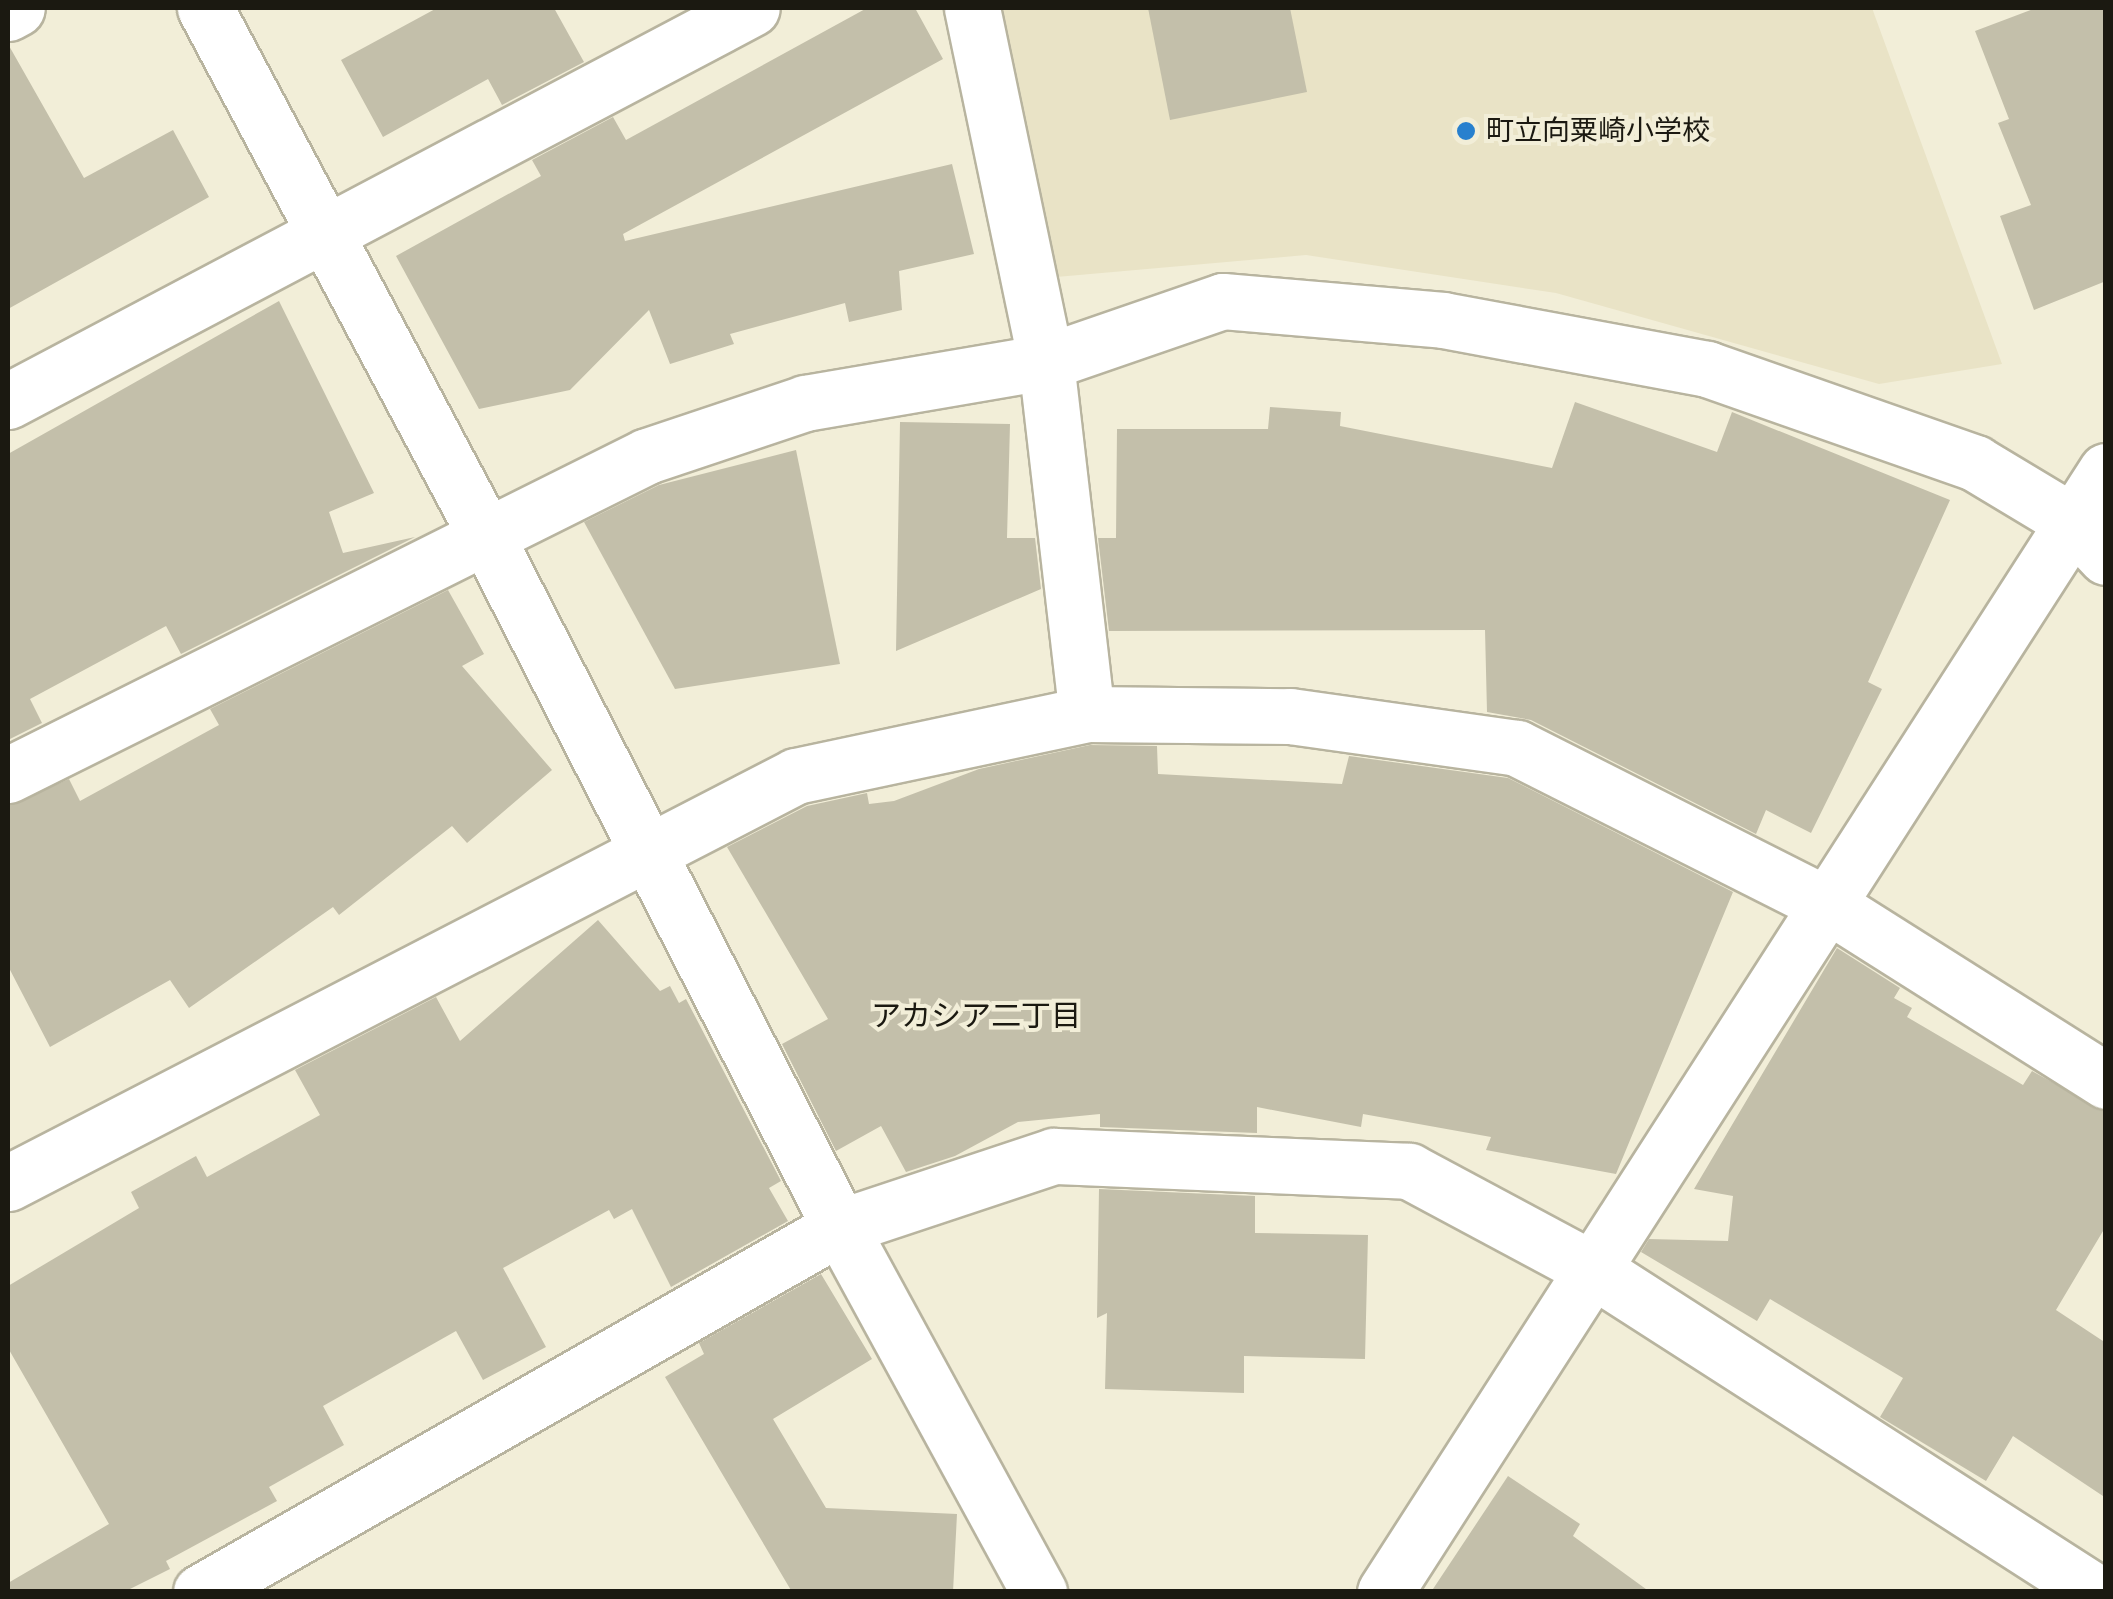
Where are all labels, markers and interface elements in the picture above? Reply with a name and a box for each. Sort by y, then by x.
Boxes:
place label: 町立向粟崎小学校 [1486,114,1710,148]
marker: 町立向粟崎小学校 [1455,120,1477,142]
district label: アカシア二丁目 [871,998,1081,1034]

